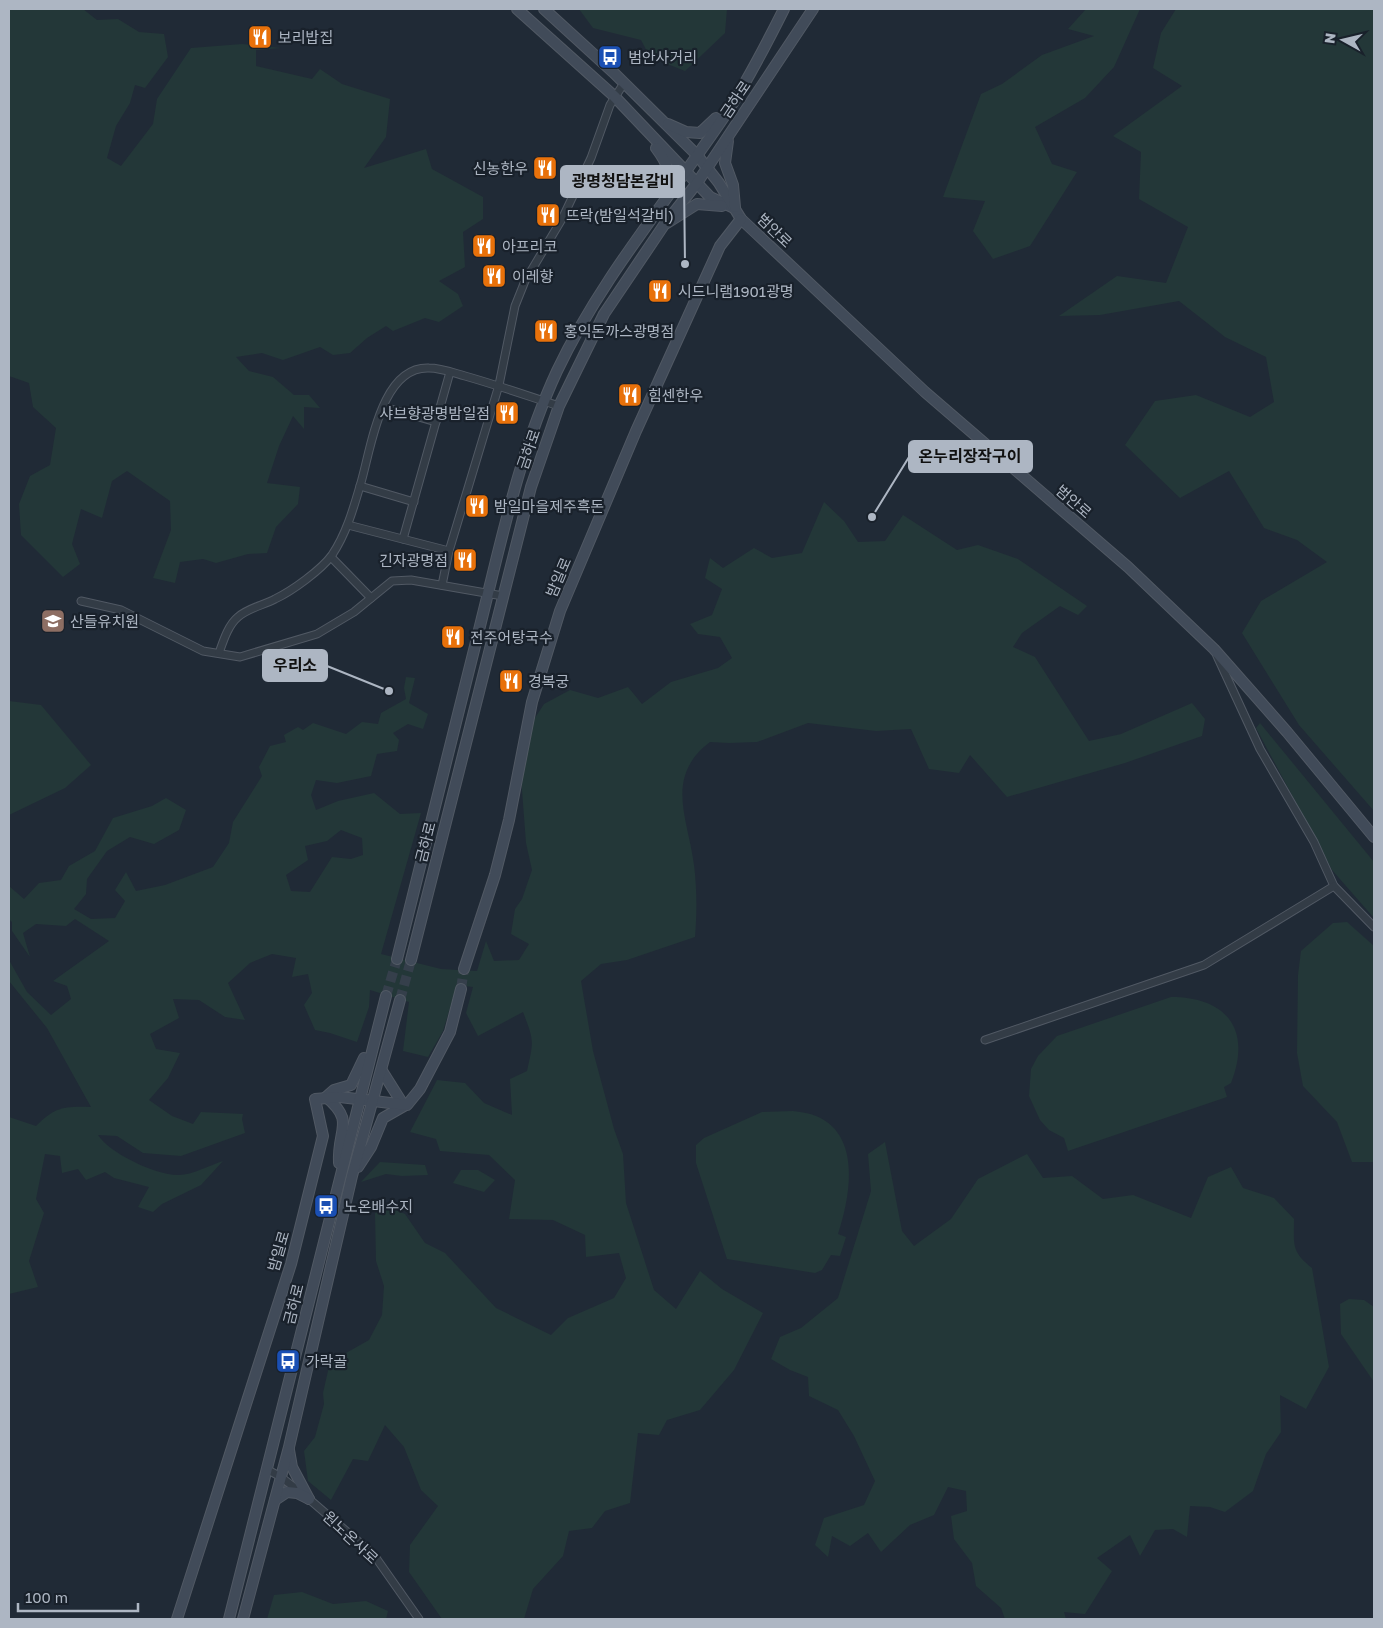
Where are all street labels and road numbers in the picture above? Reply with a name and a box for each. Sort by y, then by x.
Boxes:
street label: 금하로 [716,77,754,121]
street label: 범안로 [754,209,796,251]
street label: 금하로 [513,426,543,472]
street label: 범안로 [1052,481,1096,521]
street label: 밤일로 [542,554,574,600]
street label: 금하로 [411,820,439,864]
street label: 밤일로 [264,1229,292,1273]
street label: 금하로 [279,1282,307,1326]
street label: 원노온사로 [320,1507,382,1567]

